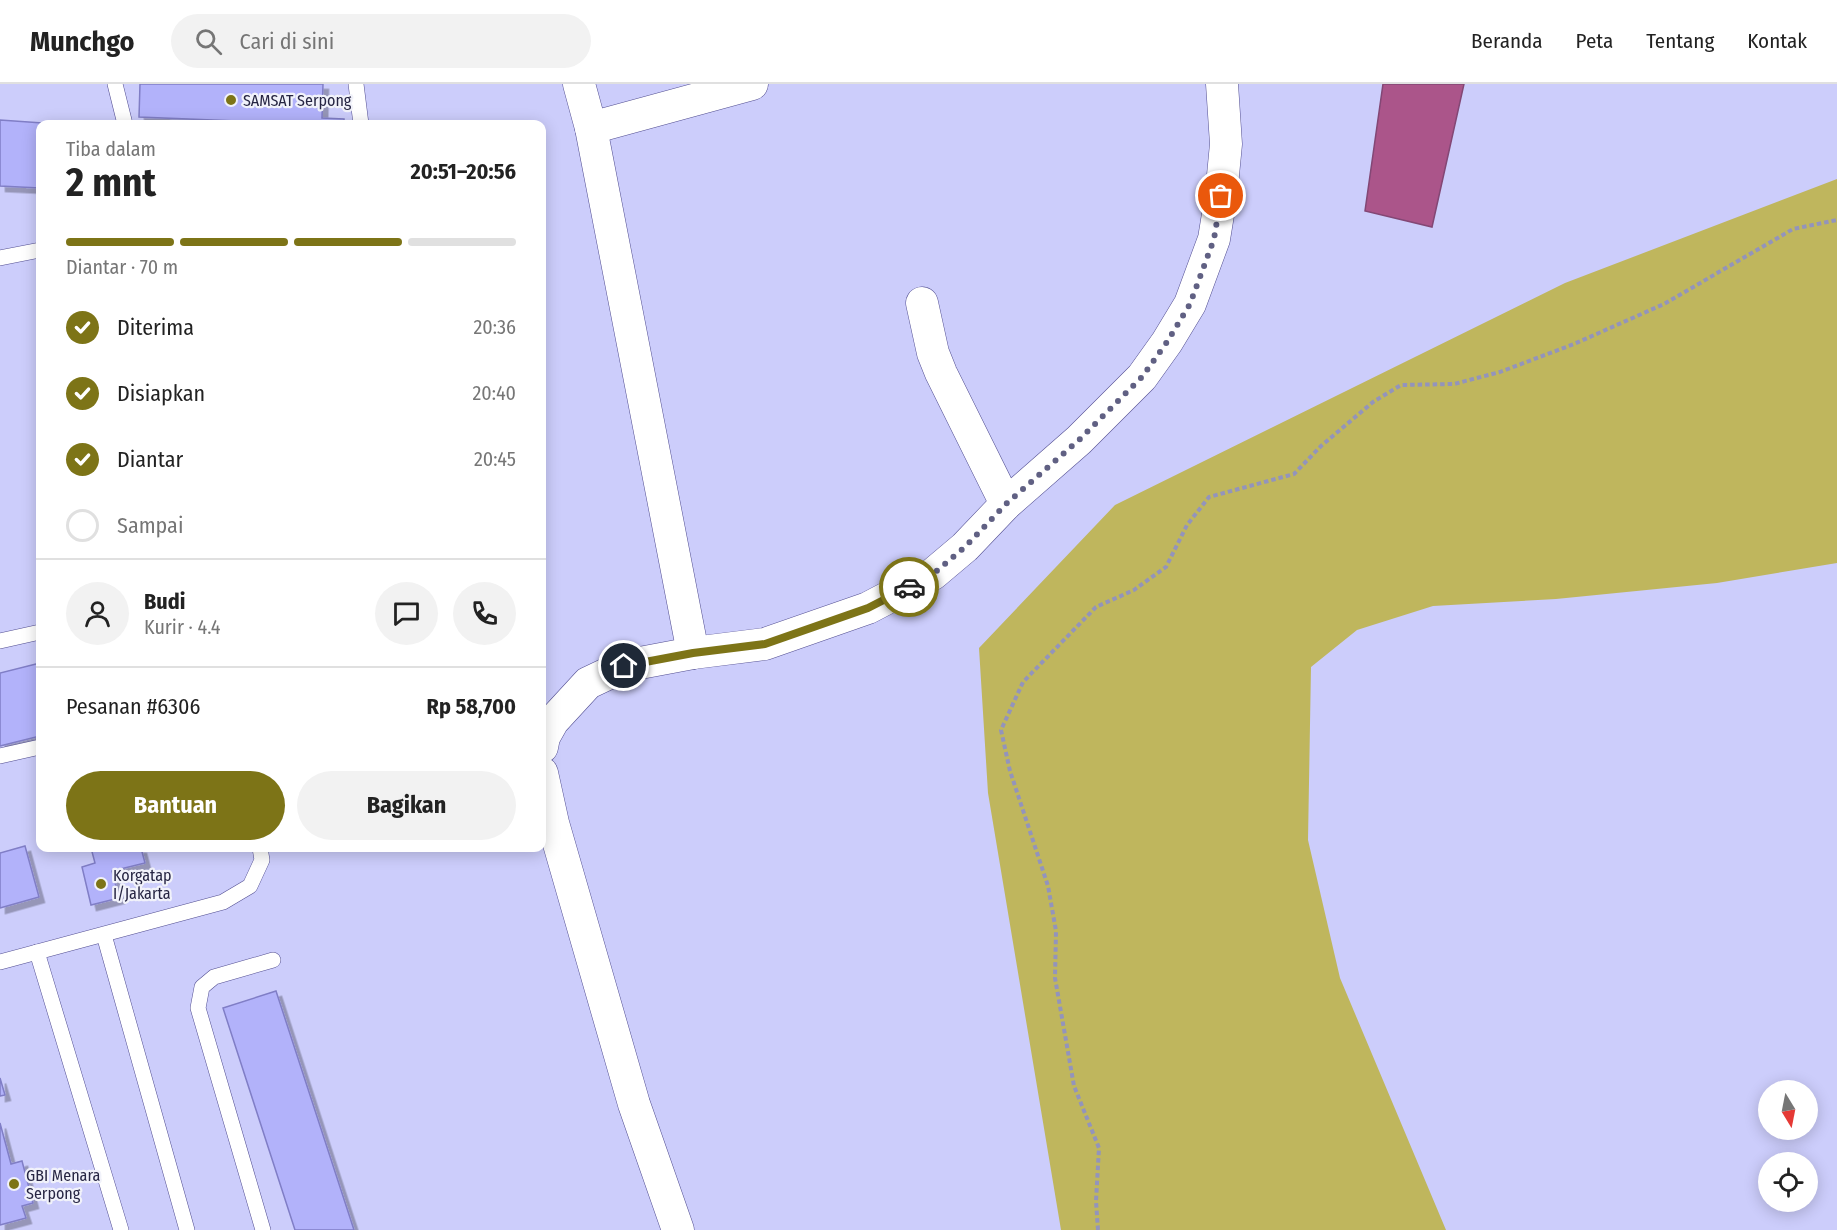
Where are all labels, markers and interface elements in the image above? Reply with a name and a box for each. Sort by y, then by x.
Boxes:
search box [171,14,591,68]
text: Munchgo [30,25,135,58]
icon: search [192,25,225,58]
text: Cari di sini [240,28,334,55]
text: Beranda [1471,28,1543,54]
text: Peta [1576,28,1613,54]
text: Tentang [1646,28,1714,54]
text: Kontak [1747,28,1807,54]
place label: SAMSAT Serpong [243,91,352,110]
marker: SAMSAT Serpong [224,93,238,107]
text: Tiba dalam [66,137,156,161]
text: 20:51–20:56 [411,158,516,185]
text: 2 mnt [66,160,156,206]
pin [1195,170,1246,221]
icon: bag [1204,179,1237,212]
text: Diantar · 70 m [66,255,178,279]
icon: check [66,311,99,344]
text: Diterima [117,314,194,341]
text: 20:36 [473,315,516,339]
icon: check [66,377,99,410]
text: Disiapkan [117,380,205,407]
text: 20:40 [473,381,516,405]
icon: check [66,443,99,476]
text: Diantar [117,446,183,473]
text: 20:45 [474,447,516,471]
text: Sampai [117,512,183,539]
courier [879,557,939,617]
icon: car [893,571,926,604]
button: person [66,582,129,645]
button: chat [375,582,438,645]
button: phone [453,582,516,645]
text: Budi [144,588,185,615]
text: Kurir · 4.4 [144,615,220,639]
pin [598,640,649,691]
icon: home [607,649,640,682]
text: Pesanan #6306 [66,693,200,720]
text: Rp 58,700 [427,693,516,720]
button: Bantuan [66,771,285,840]
button: Bagikan [297,771,516,840]
place label: Korgatap I/Jakarta [113,866,172,903]
marker: Korgatap I/Jakarta [94,877,108,891]
north arrow [1758,1080,1818,1140]
map controls [1758,1080,1818,1212]
button: locate [1758,1152,1818,1212]
place label: GBI Menara Serpong [26,1166,101,1203]
marker: GBI Menara Serpong [7,1177,21,1191]

